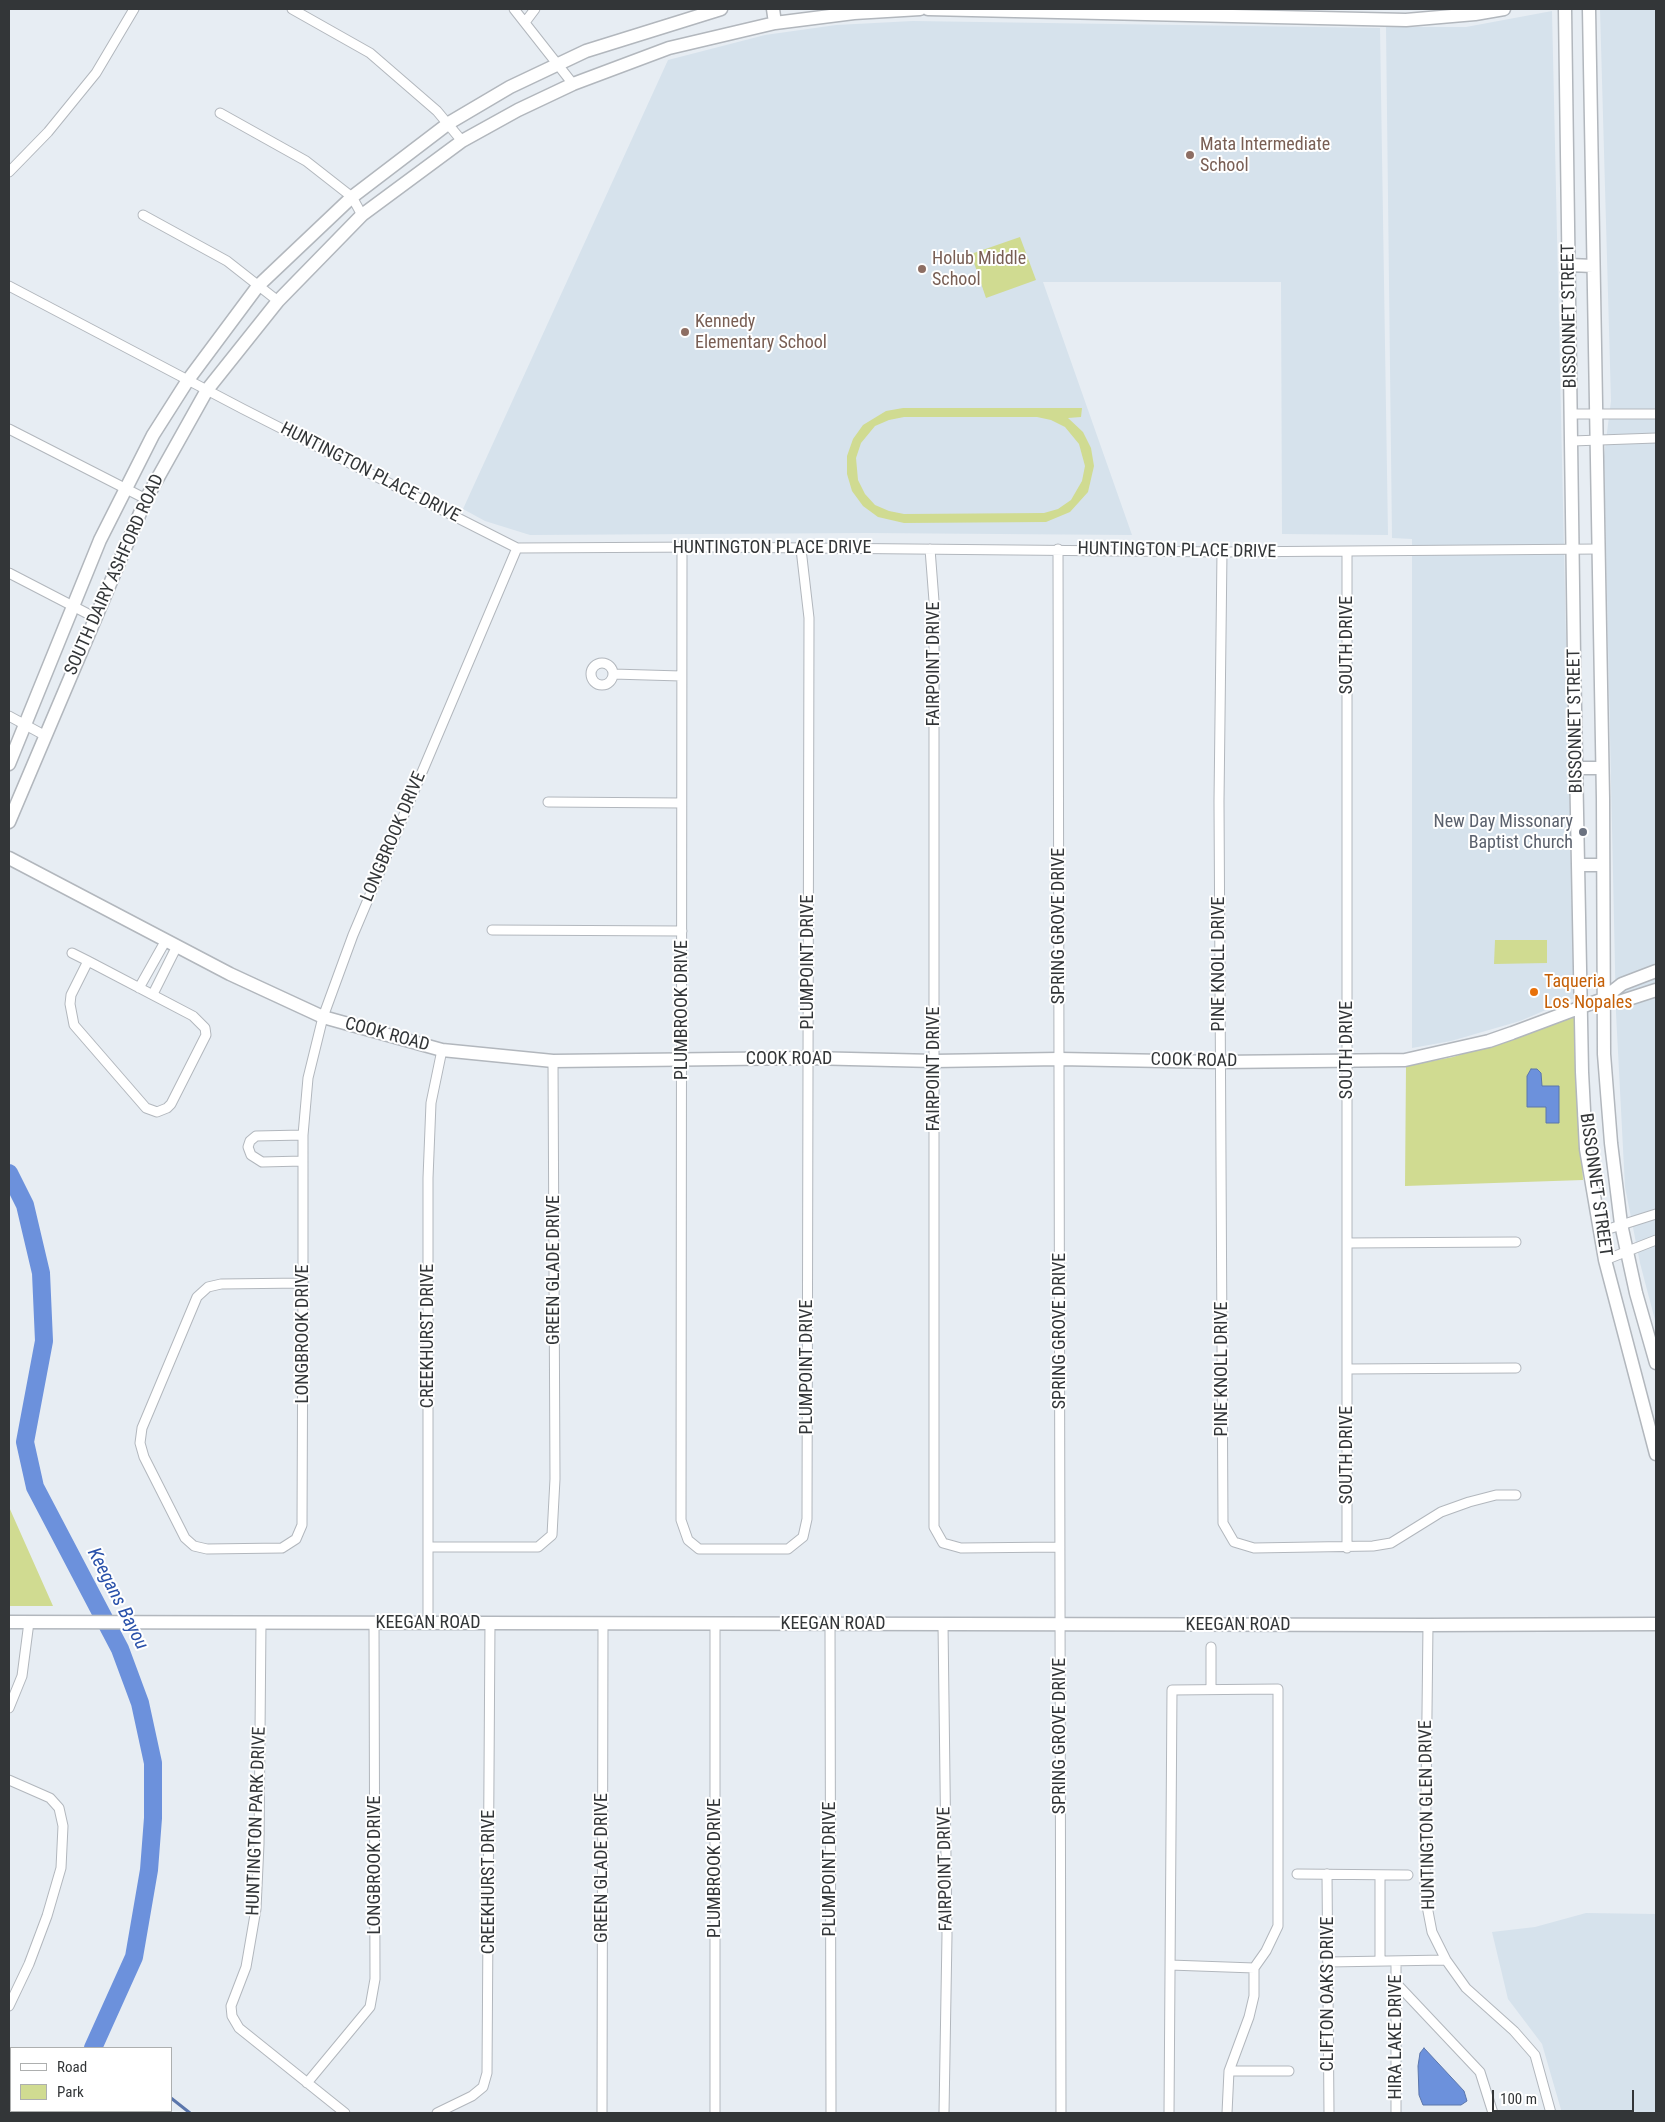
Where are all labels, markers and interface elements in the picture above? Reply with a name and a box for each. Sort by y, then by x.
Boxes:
place label: Mata Intermediate School [1200,134,1330,176]
marker: Mata Intermediate School [1184,149,1196,161]
street label: BISSONNET STREET [1558,244,1582,388]
place label: Holub Middle School [932,248,1026,290]
marker: Holub Middle School [916,263,928,275]
place label: Kennedy Elementary School [695,311,827,354]
marker: Kennedy Elementary School [679,326,691,338]
street label: HUNTINGTON PLACE DRIVE [277,418,463,528]
street label: SOUTH DAIRY ASHFORD ROAD [61,471,169,679]
street label: HUNTINGTON PLACE DRIVE [673,537,871,559]
street label: HUNTINGTON PLACE DRIVE [1077,538,1277,564]
street label: SOUTH DRIVE [1336,596,1358,694]
street label: FAIRPOINT DRIVE [923,602,945,726]
street label: BISSONNET STREET [1564,649,1588,793]
street label: LONGBROOK DRIVE [357,769,431,905]
place label: New Day Missonary Baptist Church [1434,811,1573,854]
marker: New Day Missonary Baptist Church [1577,826,1589,838]
street label: SPRING GROVE DRIVE [1048,848,1070,1004]
street label: PLUMPOINT DRIVE [797,895,819,1029]
street label: PINE KNOLL DRIVE [1208,896,1230,1032]
street label: PLUMBROOK DRIVE [671,940,693,1080]
place label: Taqueria Los Nopales [1544,971,1632,1014]
marker: Taqueria Los Nopales [1528,986,1540,998]
street label: SOUTH DRIVE [1336,1001,1358,1099]
street label: FAIRPOINT DRIVE [923,1007,945,1131]
street label: COOK ROAD [342,1013,432,1057]
street label: COOK ROAD [746,1048,832,1070]
street label: COOK ROAD [1151,1049,1237,1073]
street label: BISSONNET STREET [1574,1112,1616,1258]
street label: GREEN GLADE DRIVE [543,1195,565,1345]
street label: SPRING GROVE DRIVE [1049,1253,1071,1409]
street label: CREEKHURST DRIVE [417,1264,439,1408]
street label: LONGBROOK DRIVE [292,1265,314,1403]
street label: PLUMPOINT DRIVE [796,1300,818,1434]
street label: PINE KNOLL DRIVE [1211,1301,1233,1437]
street label: SOUTH DRIVE [1336,1406,1358,1504]
water label: Keegans Bayou [82,1544,152,1654]
street label: KEEGAN ROAD [376,1612,480,1634]
street label: KEEGAN ROAD [781,1613,885,1635]
street label: KEEGAN ROAD [1186,1614,1290,1636]
street label: SPRING GROVE DRIVE [1049,1658,1071,1814]
street label: HUNTINGTON GLEN DRIVE [1416,1720,1440,1910]
street label: HUNTINGTON PARK DRIVE [243,1726,271,1916]
street label: GREEN GLADE DRIVE [591,1793,613,1943]
street label: LONGBROOK DRIVE [364,1796,386,1934]
street label: PLUMBROOK DRIVE [704,1798,726,1938]
street label: PLUMPOINT DRIVE [819,1802,841,1936]
street label: FAIRPOINT DRIVE [934,1806,958,1932]
street label: CREEKHURST DRIVE [478,1810,500,1954]
street label: CLIFTON OAKS DRIVE [1317,1917,1339,2071]
street label: HIRA LAKE DRIVE [1385,1974,1407,2100]
legend [10,2047,172,2112]
text: Road [57,2058,87,2076]
scale bar [1495,2080,1638,2112]
text: Park [57,2083,84,2101]
text: 100 m [1500,2090,1537,2108]

